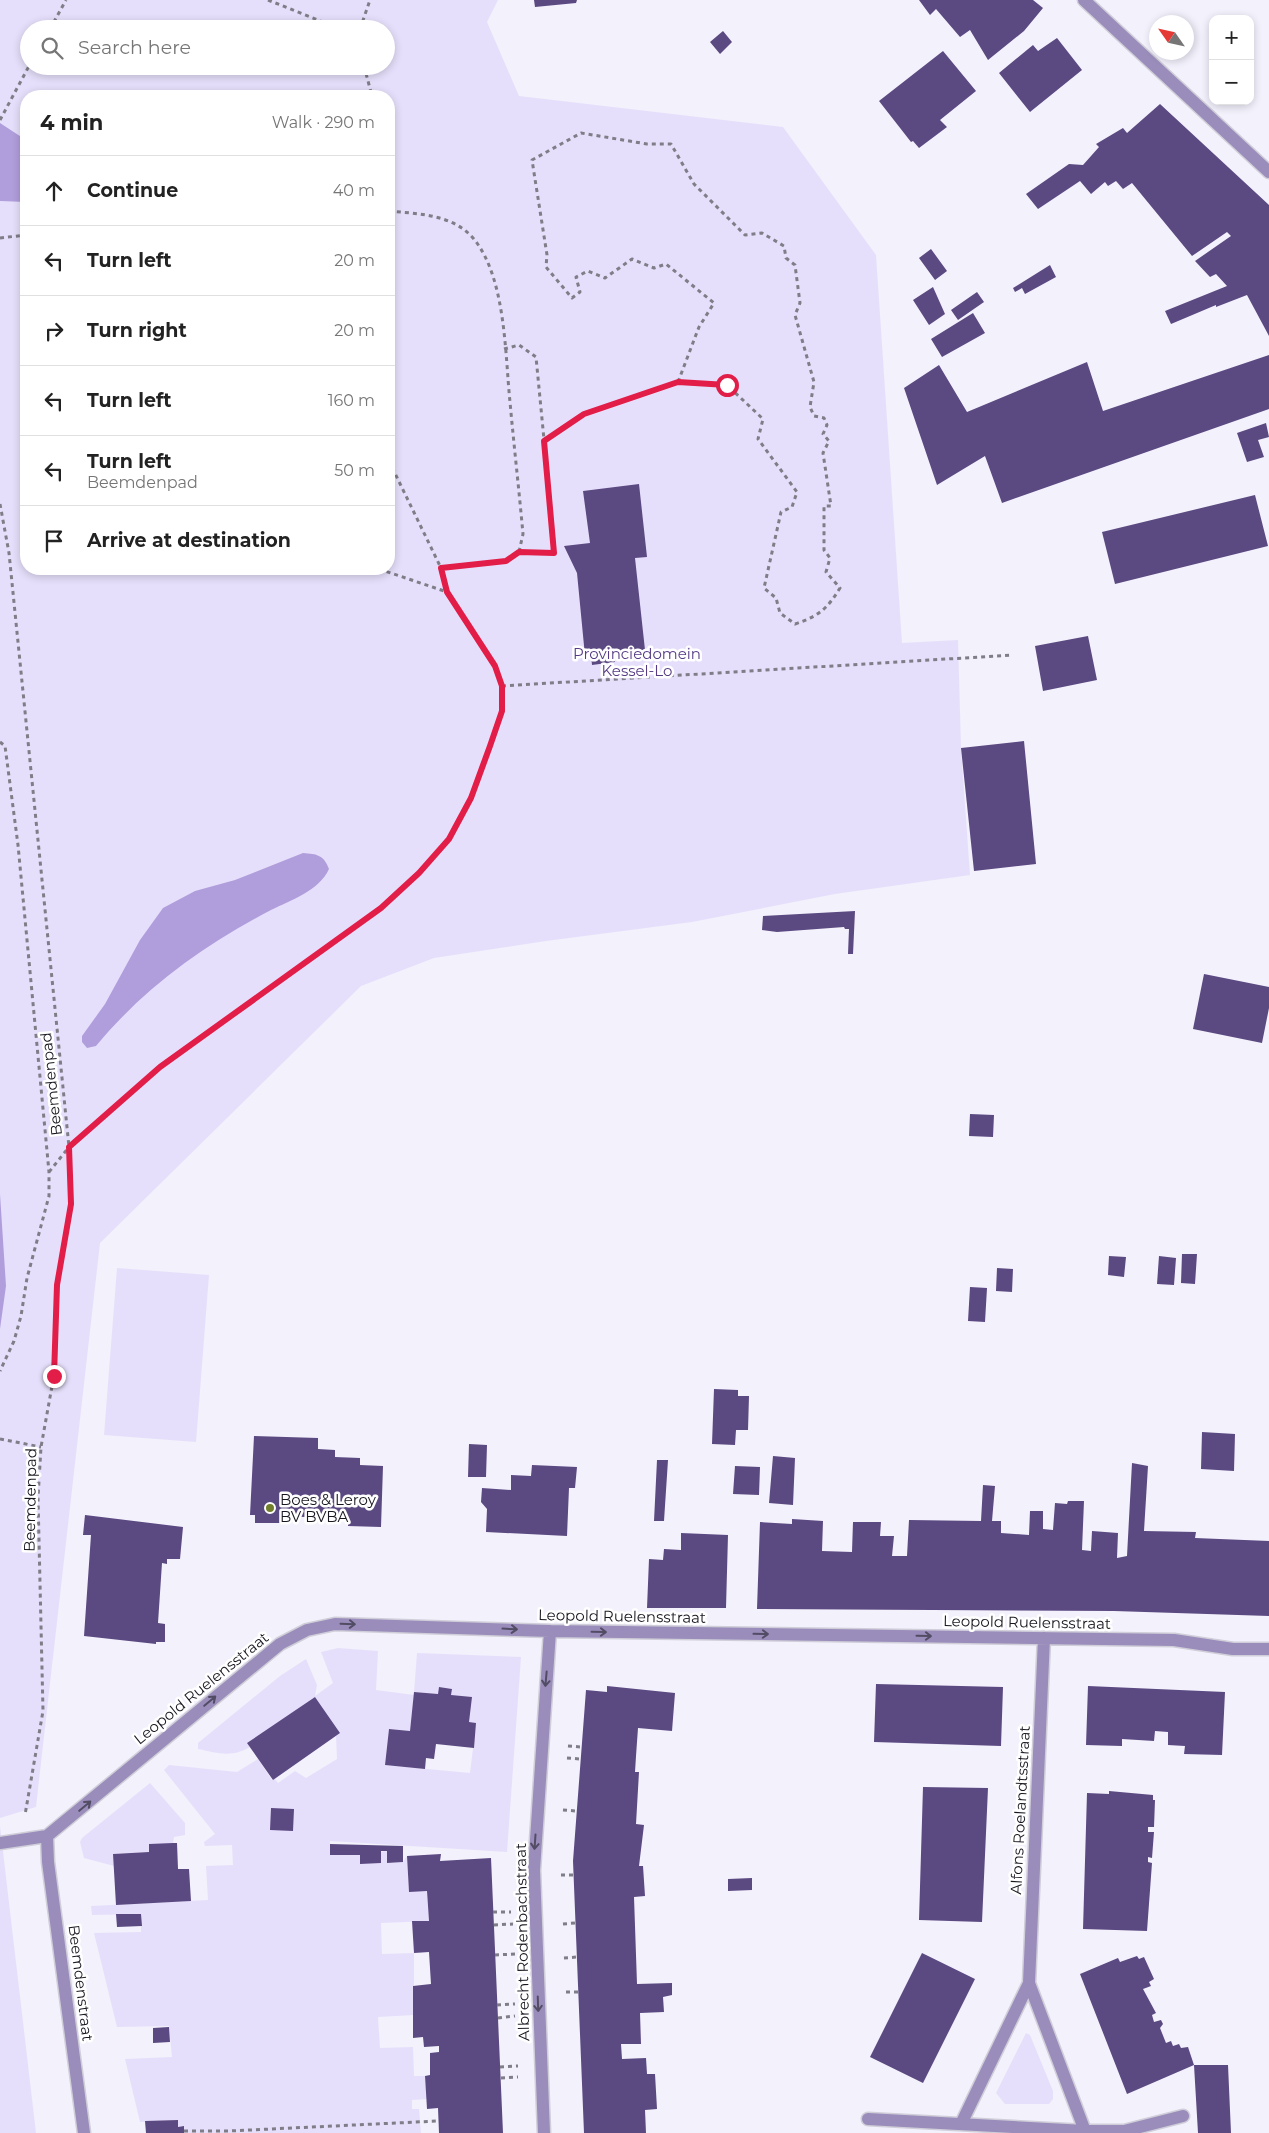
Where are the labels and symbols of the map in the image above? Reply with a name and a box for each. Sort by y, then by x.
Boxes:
north arrow [1149,15,1194,60]
route start [716,374,739,397]
park label: Provinciedomein Kessel-Lo [573,644,701,680]
street label: Beemdenpad [36,1031,66,1137]
route end [43,1365,66,1388]
street label: Beemdenpad [20,1448,40,1552]
place label: Boes & Leroy BV BVBA [280,1490,377,1526]
marker: Boes & Leroy BV BVBA [264,1502,276,1514]
street label: Leopold Ruelensstraat [538,1605,706,1627]
street label: Leopold Ruelensstraat [943,1611,1111,1633]
one-way arrow [339,1619,355,1629]
one-way arrow [502,1625,518,1634]
one-way arrow [591,1627,607,1636]
street label: Leopold Ruelensstraat [130,1628,272,1748]
one-way arrow [753,1629,769,1639]
one-way arrow [916,1632,932,1641]
one-way arrow [541,1671,551,1687]
one-way arrow [203,1696,216,1707]
street label: Alfons Roelandtsstraat [1006,1725,1034,1895]
one-way arrow [78,1800,91,1811]
one-way arrow [531,1833,540,1849]
street label: Albrecht Rodenbachstraat [511,1843,533,2041]
street label: Beemdenstraat [64,1924,98,2042]
one-way arrow [534,1996,543,2012]

